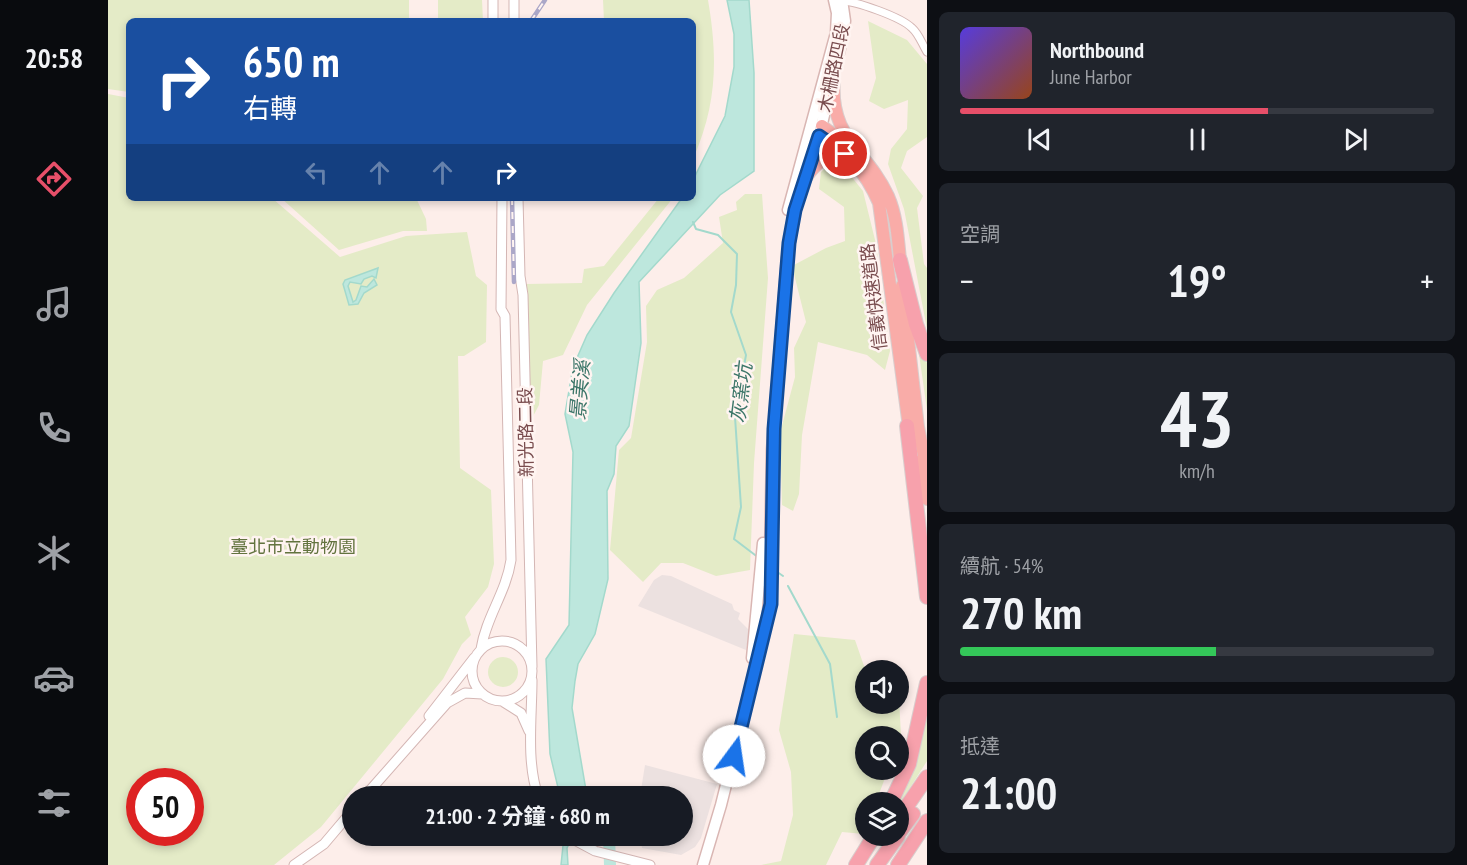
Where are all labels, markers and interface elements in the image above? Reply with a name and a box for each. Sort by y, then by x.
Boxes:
street label: 木柵路四段 [813,21,854,114]
text: 650 m [243,34,340,89]
text: Northbound [1050,36,1144,64]
text: 20:58 [25,41,83,75]
icon: right [144,42,222,120]
text: June Harbor [1050,64,1132,90]
text: 右轉 [243,91,297,125]
icon: previous [1023,123,1056,156]
icon: pause [1181,123,1214,156]
icon: next [1339,123,1372,156]
pin [819,128,870,179]
icon: arrive [828,137,861,170]
icon: left [300,156,333,189]
icon: ahead [363,156,396,189]
icon: ahead [426,156,459,189]
icon: right [489,156,522,189]
icon: directions [33,158,75,200]
text: 空調 [960,221,1000,247]
street label: 信義快速道路 [856,242,891,352]
text: 19° [1167,251,1227,309]
text: − [960,259,974,302]
text: + [1420,259,1434,302]
icon: music [33,283,75,325]
water label: 景美溪 [564,356,596,421]
water label: 灰窯坑 [724,359,758,424]
text: 43 [1160,368,1234,469]
street label: 新光路二段 [513,387,538,477]
icon: phone [33,407,75,449]
text: km/h [1179,458,1215,484]
icon: climate [33,532,75,574]
park label: 臺北市立動物園 [230,535,356,558]
text: 續航 · 54% [960,553,1043,579]
text: 270 km [960,583,1082,641]
icon: car [33,657,75,699]
map controls [855,660,909,846]
button: sound [855,660,909,714]
position arrow [702,724,766,788]
button: search [855,726,909,780]
text: 抵達 [960,733,1000,759]
text: 21:00 [960,763,1057,821]
speed limit sign: 50 [126,768,204,846]
icon: filters [33,782,75,824]
button: layers [855,792,909,846]
text: 21:00 · 2 分鐘 · 680 m [425,802,610,830]

